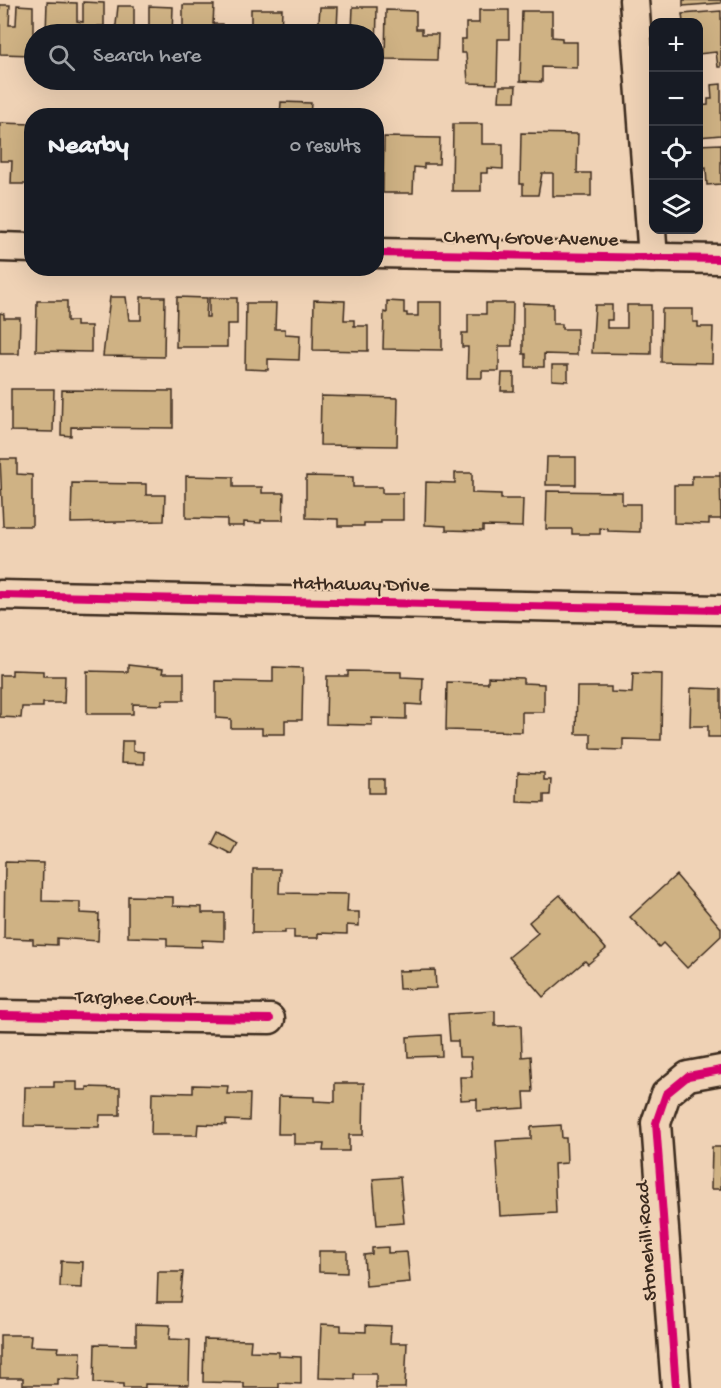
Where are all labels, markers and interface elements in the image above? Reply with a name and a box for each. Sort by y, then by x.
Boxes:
map controls [649,18,703,234]
button: + [649,18,703,72]
search box [24,24,384,90]
icon: search [45,41,78,74]
text: Search here [93,44,201,70]
button: − [649,72,703,126]
button: locate [649,126,703,180]
text: Nearby [48,132,129,163]
text: 0 results [290,136,360,159]
button: layers [649,180,703,234]
street label: Cherry Grove Avenue [443,227,619,253]
street label: Hathaway Drive [292,573,431,599]
street label: Targhee Court [74,987,197,1013]
street label: Stonehill Road [632,1178,664,1302]

